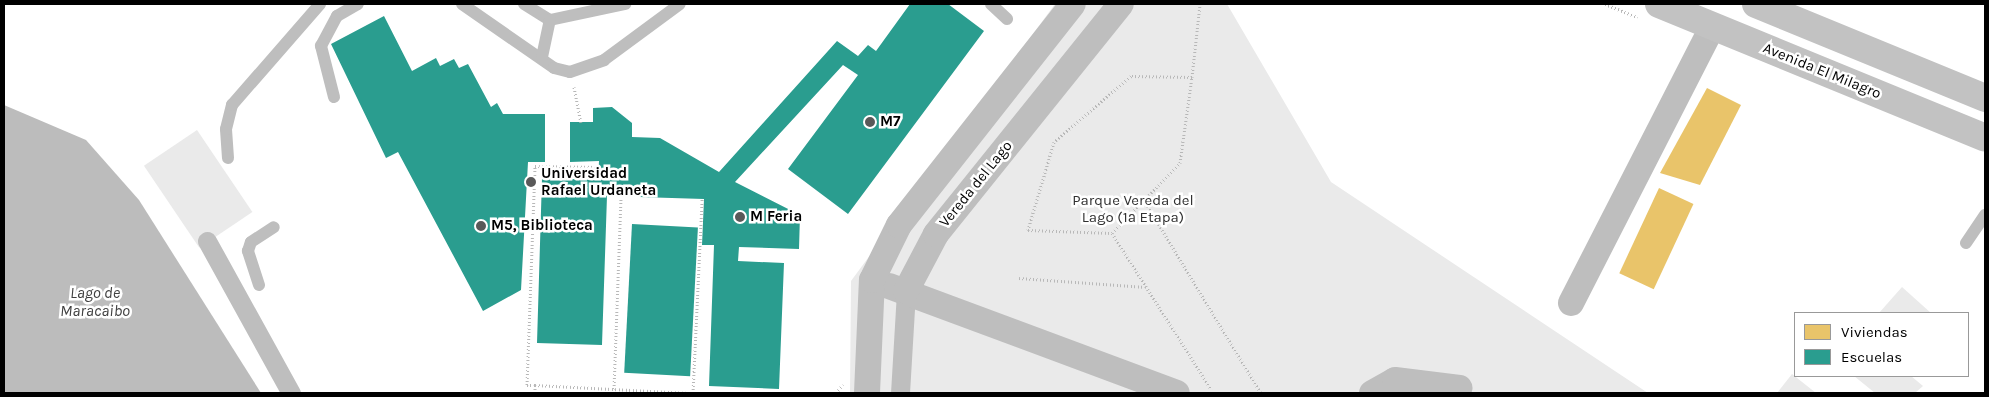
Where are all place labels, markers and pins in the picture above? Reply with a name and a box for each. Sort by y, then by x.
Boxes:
place label: M7 [880,113,901,131]
marker: M7 [864,116,876,128]
place label: Universidad Rafael Urdaneta [541,164,656,199]
marker: Universidad Rafael Urdaneta [525,176,537,188]
place label: M Feria [750,208,802,226]
marker: M Feria [734,211,746,223]
place label: M5, Biblioteca [491,217,593,235]
marker: M5, Biblioteca [475,220,487,232]

